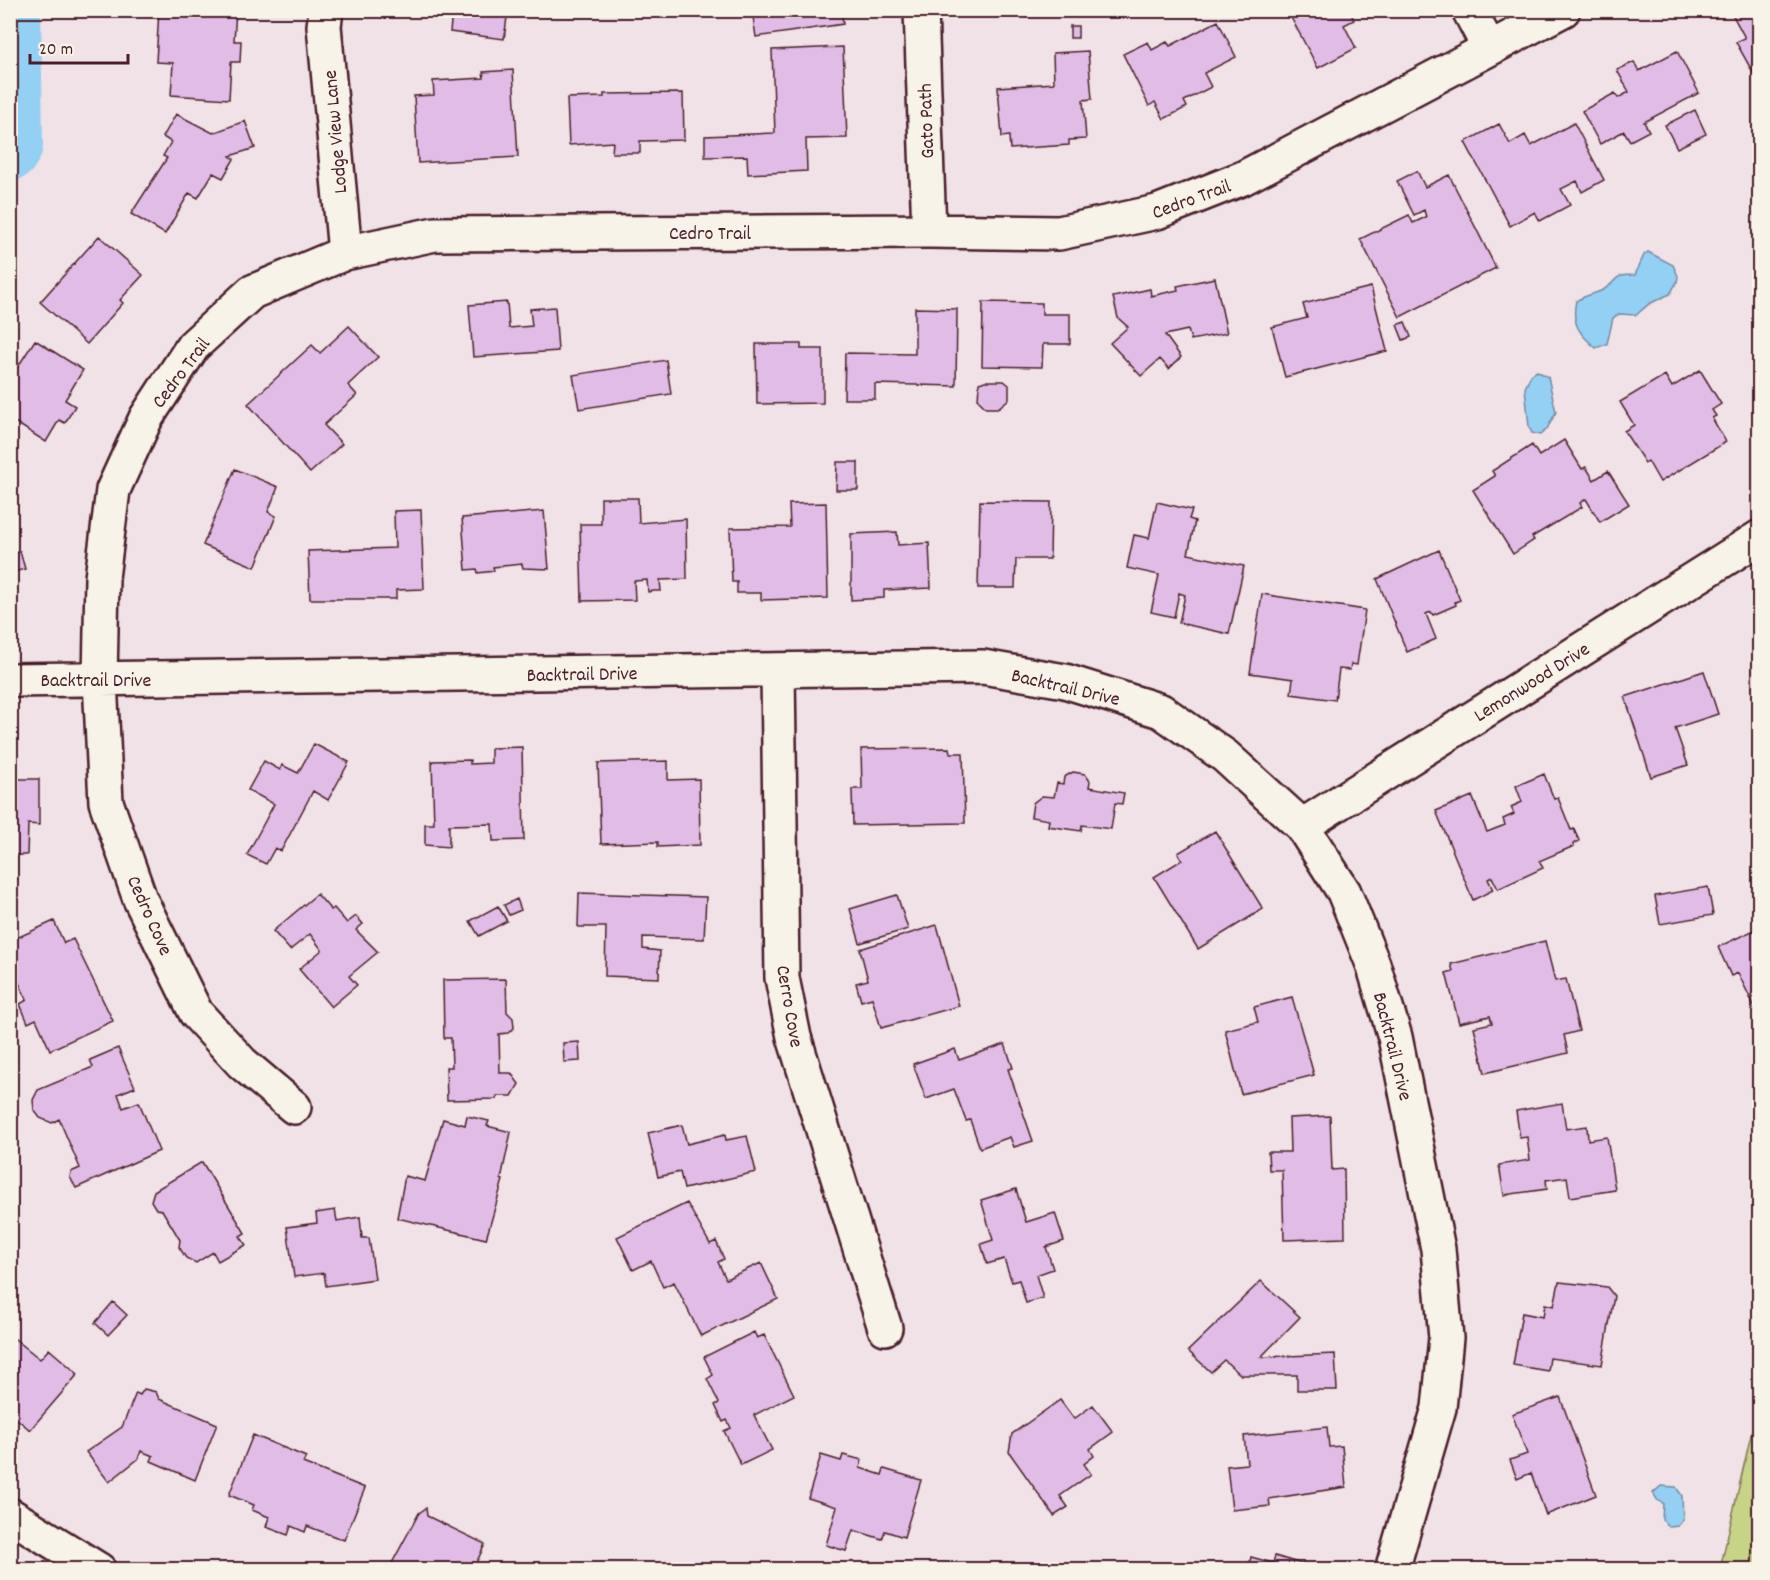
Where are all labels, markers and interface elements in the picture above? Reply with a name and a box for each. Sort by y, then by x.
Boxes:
scale bar [30,27,128,65]
text: 20 m [39,38,73,63]
street label: Lodge View Lane [318,69,356,195]
street label: Gato Path [913,83,943,159]
street label: Cedro Trail [1149,174,1236,228]
street label: Cedro Trail [669,221,751,249]
street label: Cedro Trail [146,332,218,415]
street label: Lemonwood Drive [1469,637,1596,730]
street label: Backtrail Drive [526,661,638,691]
street label: Backtrail Drive [1008,663,1123,715]
street label: Backtrail Drive [41,668,152,696]
street label: Cedro Cove [118,872,178,961]
street label: Cerro Cove [767,963,809,1050]
street label: Backtrail Drive [1364,990,1418,1104]

